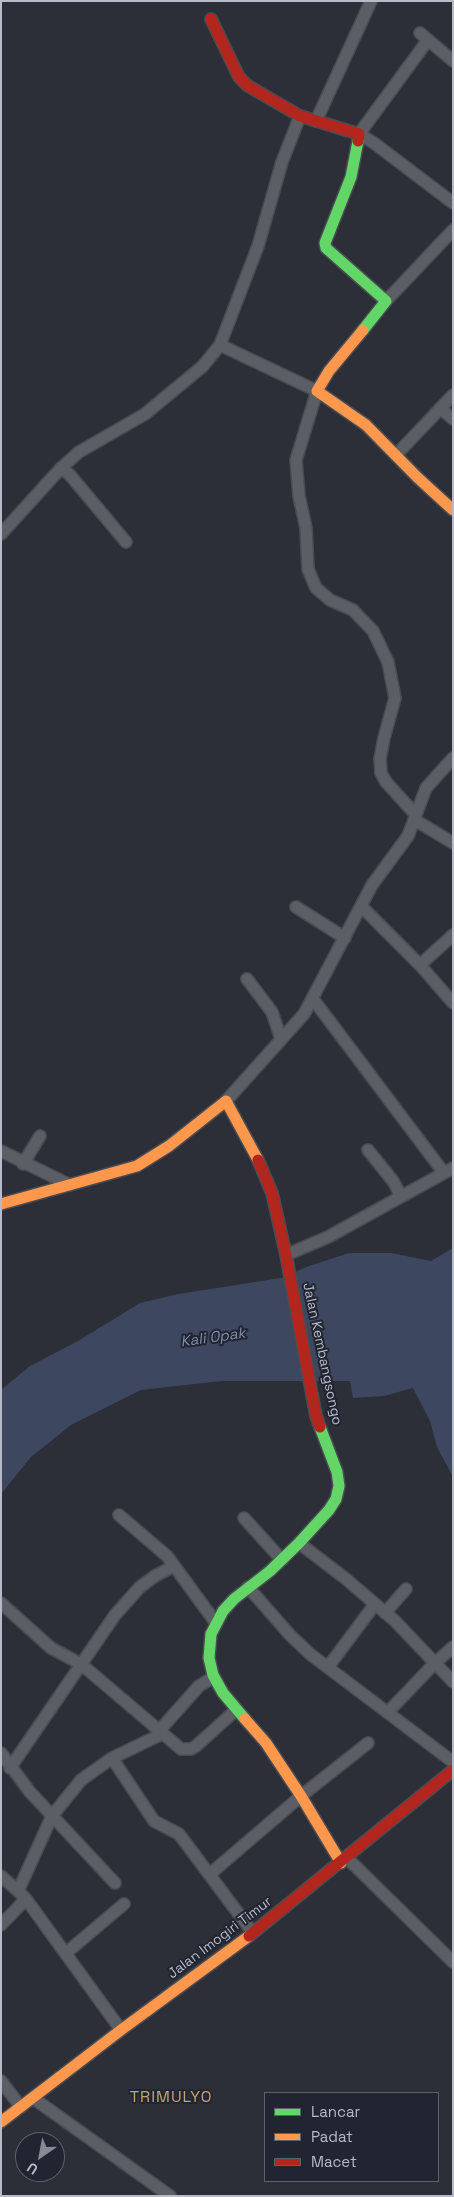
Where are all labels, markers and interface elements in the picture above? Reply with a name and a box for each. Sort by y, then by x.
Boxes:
street label: Jalan Kembangsongo [299,1281,345,1427]
water label: Kali Opak [179,1325,247,1351]
street label: Jalan Imogiri Timur [165,1893,275,1983]
district label: TRIMULYO [129,2088,213,2108]
legend [264,2092,439,2182]
text: Lancar [311,2102,360,2121]
text: Padat [311,2127,353,2146]
north arrow [15,2132,65,2182]
text: Macet [311,2152,357,2171]
text: U [24,2159,41,2179]

